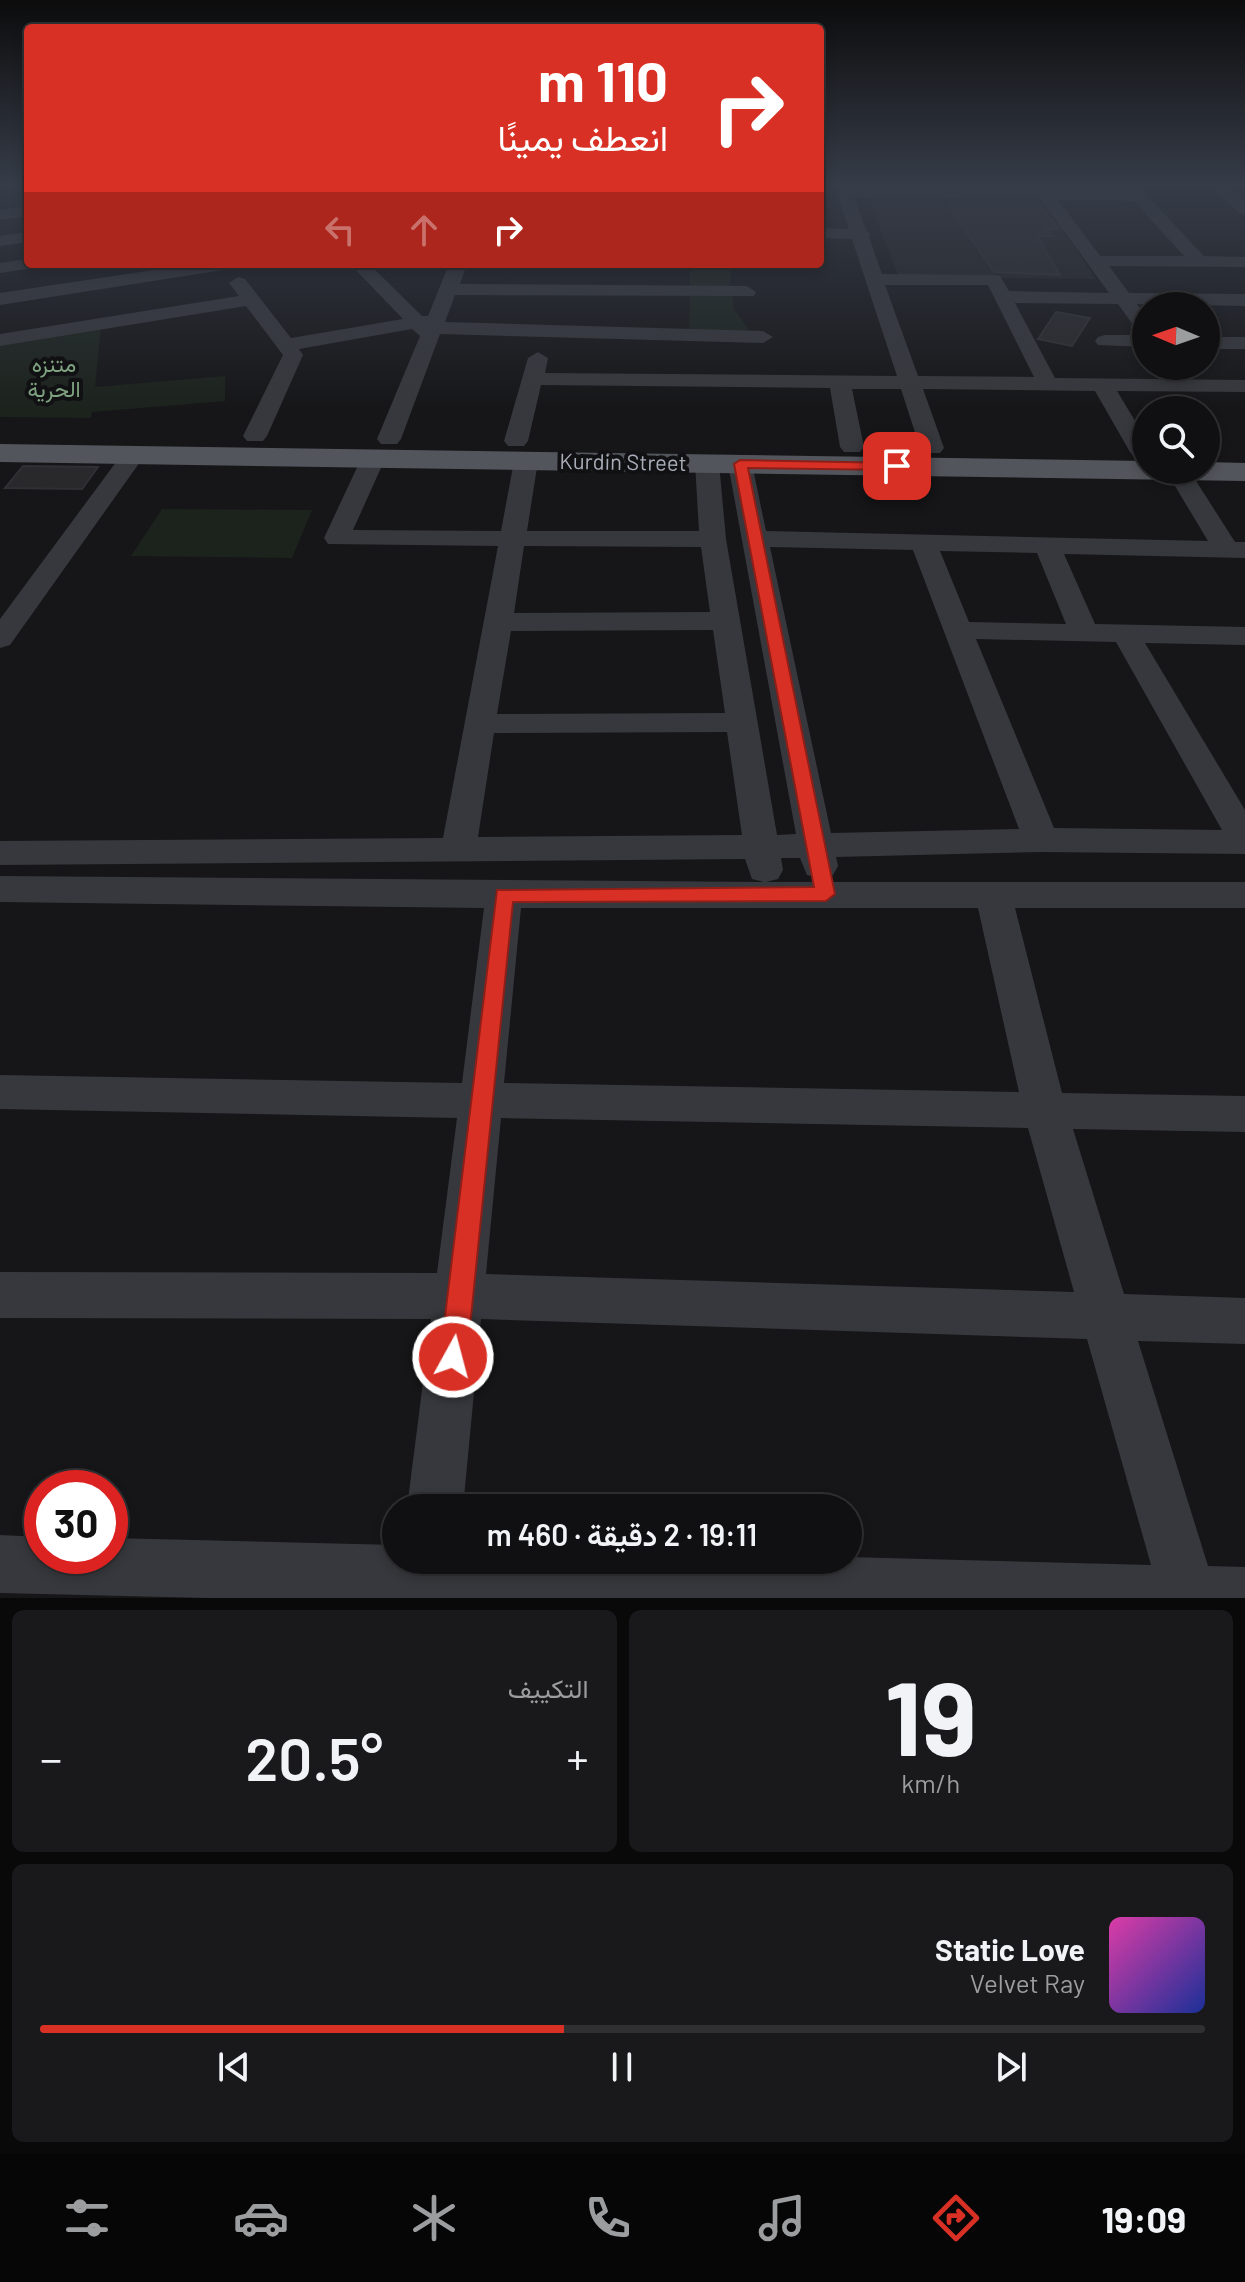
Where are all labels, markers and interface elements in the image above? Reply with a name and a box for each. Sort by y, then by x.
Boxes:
text: 110 m [538,46,668,113]
icon: right [696,56,800,160]
text: انعطف يمينًا [497,115,668,158]
icon: left [318,208,362,252]
icon: ahead [402,208,446,252]
icon: right [486,208,530,252]
north arrow [1132,292,1220,380]
map controls [1132,292,1220,484]
park label: متنزه الحرية [27,350,81,403]
button: search [1132,396,1220,484]
pin [863,432,931,500]
icon: arrive [875,444,919,488]
street label: Kurdin Street [559,447,687,475]
position arrow [411,1315,495,1399]
speed limit sign: 30 [24,1470,128,1574]
text: 19:11 · 2 دقيقة · 460 m [487,1516,757,1552]
text: 19 [885,1652,977,1777]
text: التكييف [508,1672,589,1703]
text: 20.5° [245,1721,383,1793]
text: − [40,1731,62,1784]
text: + [567,1731,589,1784]
text: km/h [901,1767,960,1798]
text: Static Love [935,1931,1085,1967]
text: Velvet Ray [970,1967,1085,1998]
icon: previous [212,2045,256,2089]
icon: pause [600,2045,644,2089]
icon: next [989,2045,1033,2089]
icon: filters [59,2190,115,2246]
icon: car [233,2190,289,2246]
icon: climate [406,2190,462,2246]
icon: phone [580,2190,636,2246]
icon: music [754,2190,810,2246]
icon: directions [928,2190,984,2246]
text: 19:09 [1102,2197,1186,2240]

